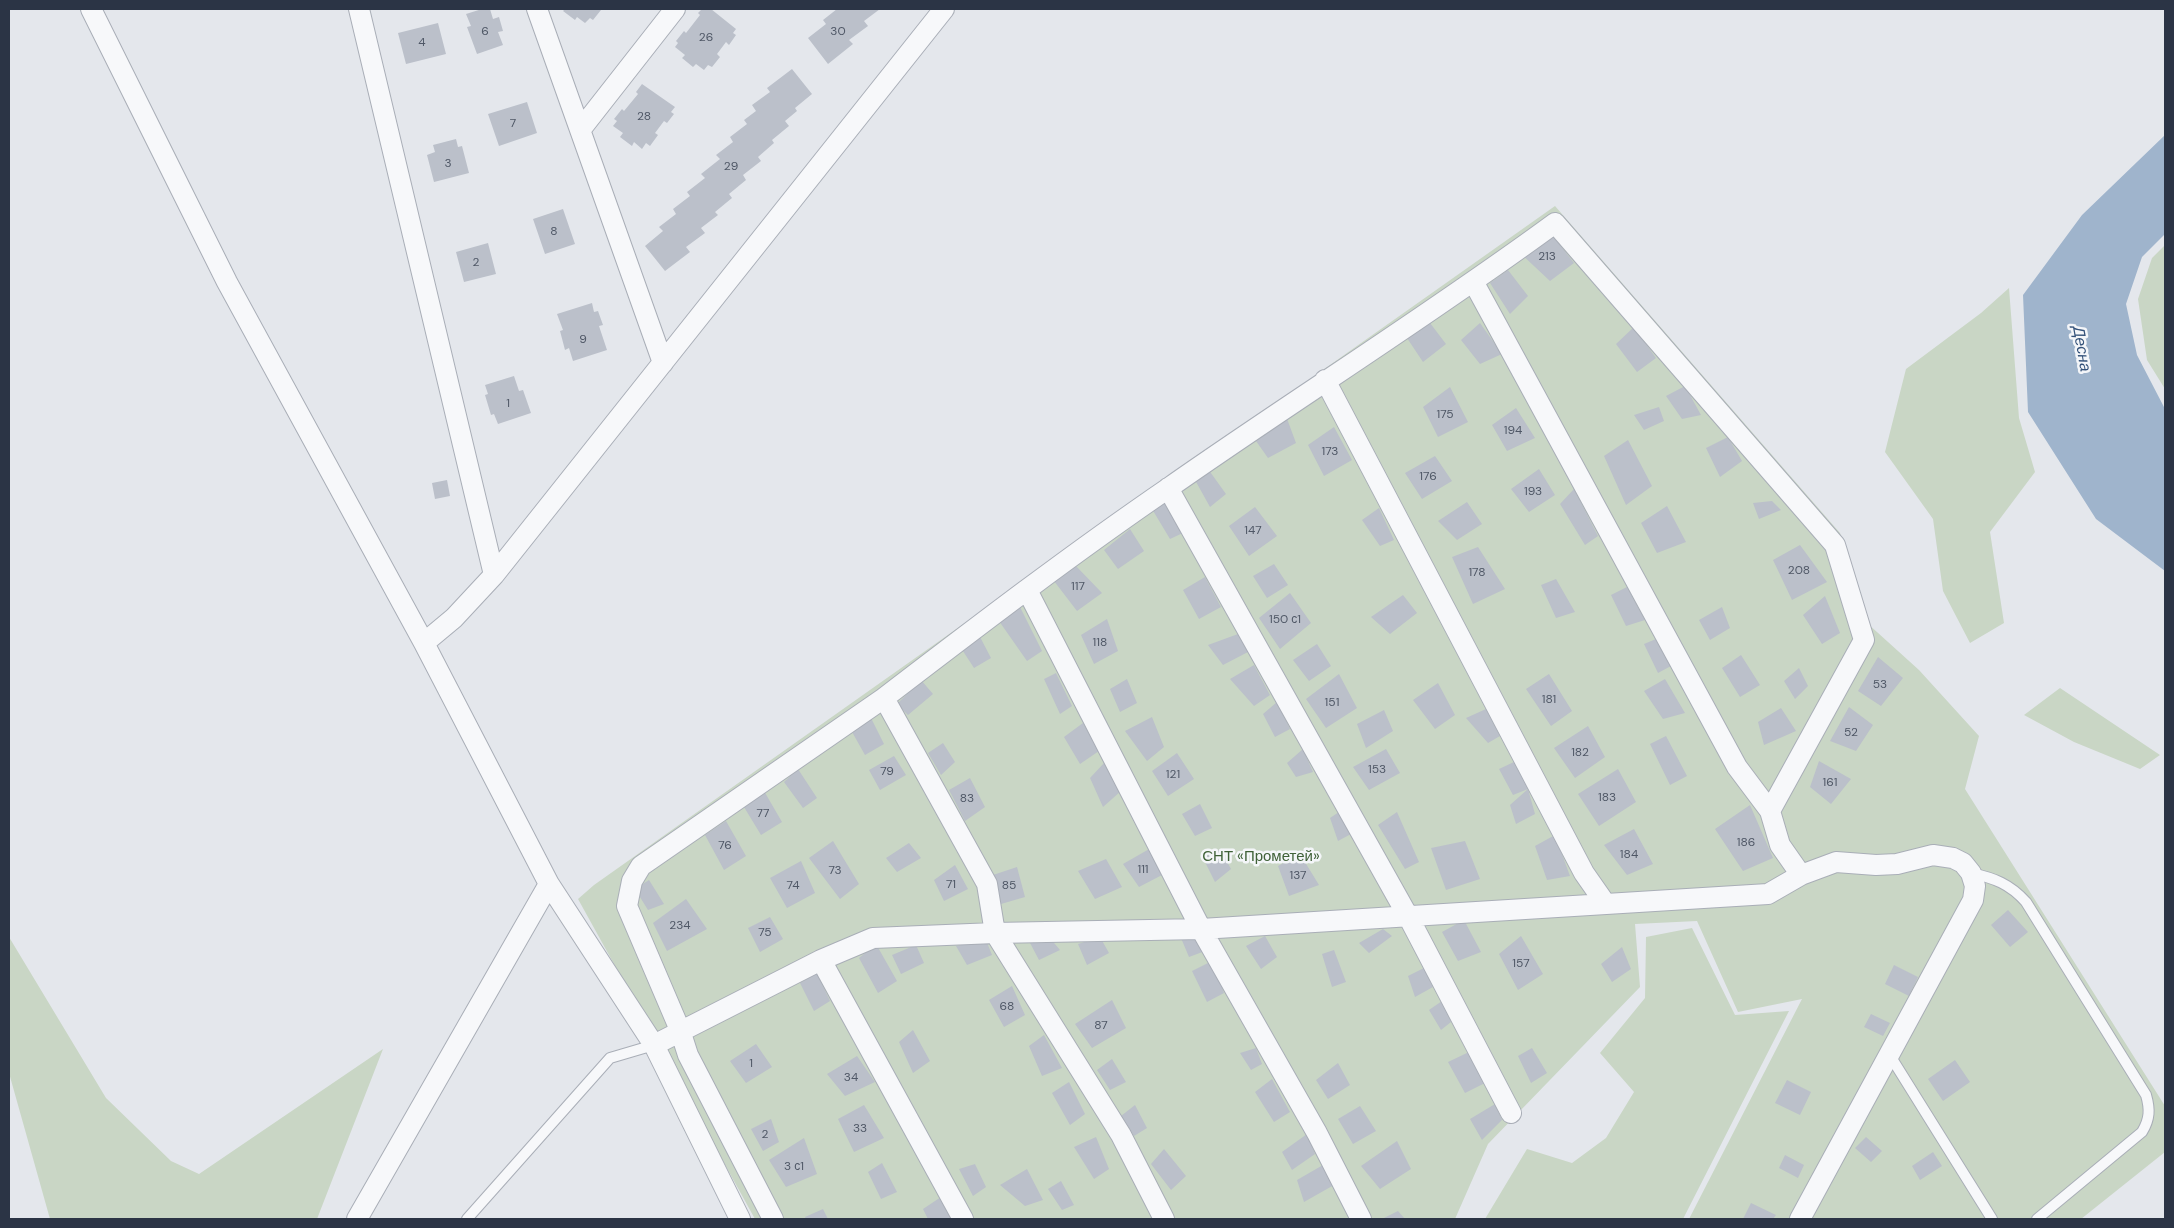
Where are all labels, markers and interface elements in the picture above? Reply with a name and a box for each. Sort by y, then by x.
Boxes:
house number: 6 [481,25,489,39]
house number: 30 [830,25,846,39]
house number: 26 [699,31,713,45]
house number: 4 [418,36,426,50]
house number: 28 [637,110,651,124]
house number: 7 [510,117,516,131]
house number: 3 [444,157,452,171]
house number: 29 [724,160,738,174]
house number: 8 [550,225,558,239]
house number: 213 [1538,250,1556,264]
house number: 2 [473,256,479,270]
water label: Десна [2068,325,2094,373]
house number: 9 [579,333,587,347]
house number: 1 [506,397,510,411]
house number: 175 [1436,408,1454,422]
house number: 194 [1504,424,1522,438]
house number: 173 [1322,445,1338,459]
house number: 176 [1419,470,1437,484]
house number: 193 [1524,485,1542,499]
house number: 147 [1244,524,1262,538]
house number: 208 [1788,564,1810,578]
house number: 178 [1468,566,1486,580]
house number: 117 [1071,580,1085,594]
house number: 150 с1 [1269,613,1301,627]
house number: 118 [1093,636,1107,650]
house number: 53 [1873,678,1887,692]
house number: 181 [1542,693,1556,707]
house number: 151 [1325,696,1339,710]
house number: 52 [1844,726,1858,740]
house number: 182 [1571,746,1589,760]
house number: 153 [1368,763,1386,777]
house number: 79 [880,765,894,779]
house number: 121 [1166,768,1180,782]
house number: 161 [1822,776,1838,790]
house number: 183 [1598,791,1616,805]
house number: 83 [960,792,974,806]
house number: 77 [757,807,769,821]
house number: 186 [1737,836,1755,850]
house number: 76 [718,839,732,853]
park label: СНТ «Прометей» [1202,848,1320,866]
house number: 184 [1620,848,1638,862]
house number: 111 [1137,863,1149,877]
house number: 73 [828,864,842,878]
house number: 137 [1289,869,1307,883]
house number: 71 [946,878,956,892]
house number: 74 [787,879,799,893]
house number: 85 [1002,879,1016,893]
house number: 234 [669,919,691,933]
house number: 75 [758,926,772,940]
house number: 157 [1512,957,1530,971]
house number: 68 [1000,1000,1014,1014]
house number: 87 [1094,1019,1108,1033]
house number: 1 [749,1057,753,1071]
house number: 34 [844,1071,858,1085]
house number: 33 [853,1122,867,1136]
house number: 2 [762,1128,768,1142]
house number: 3 с1 [784,1160,804,1174]

